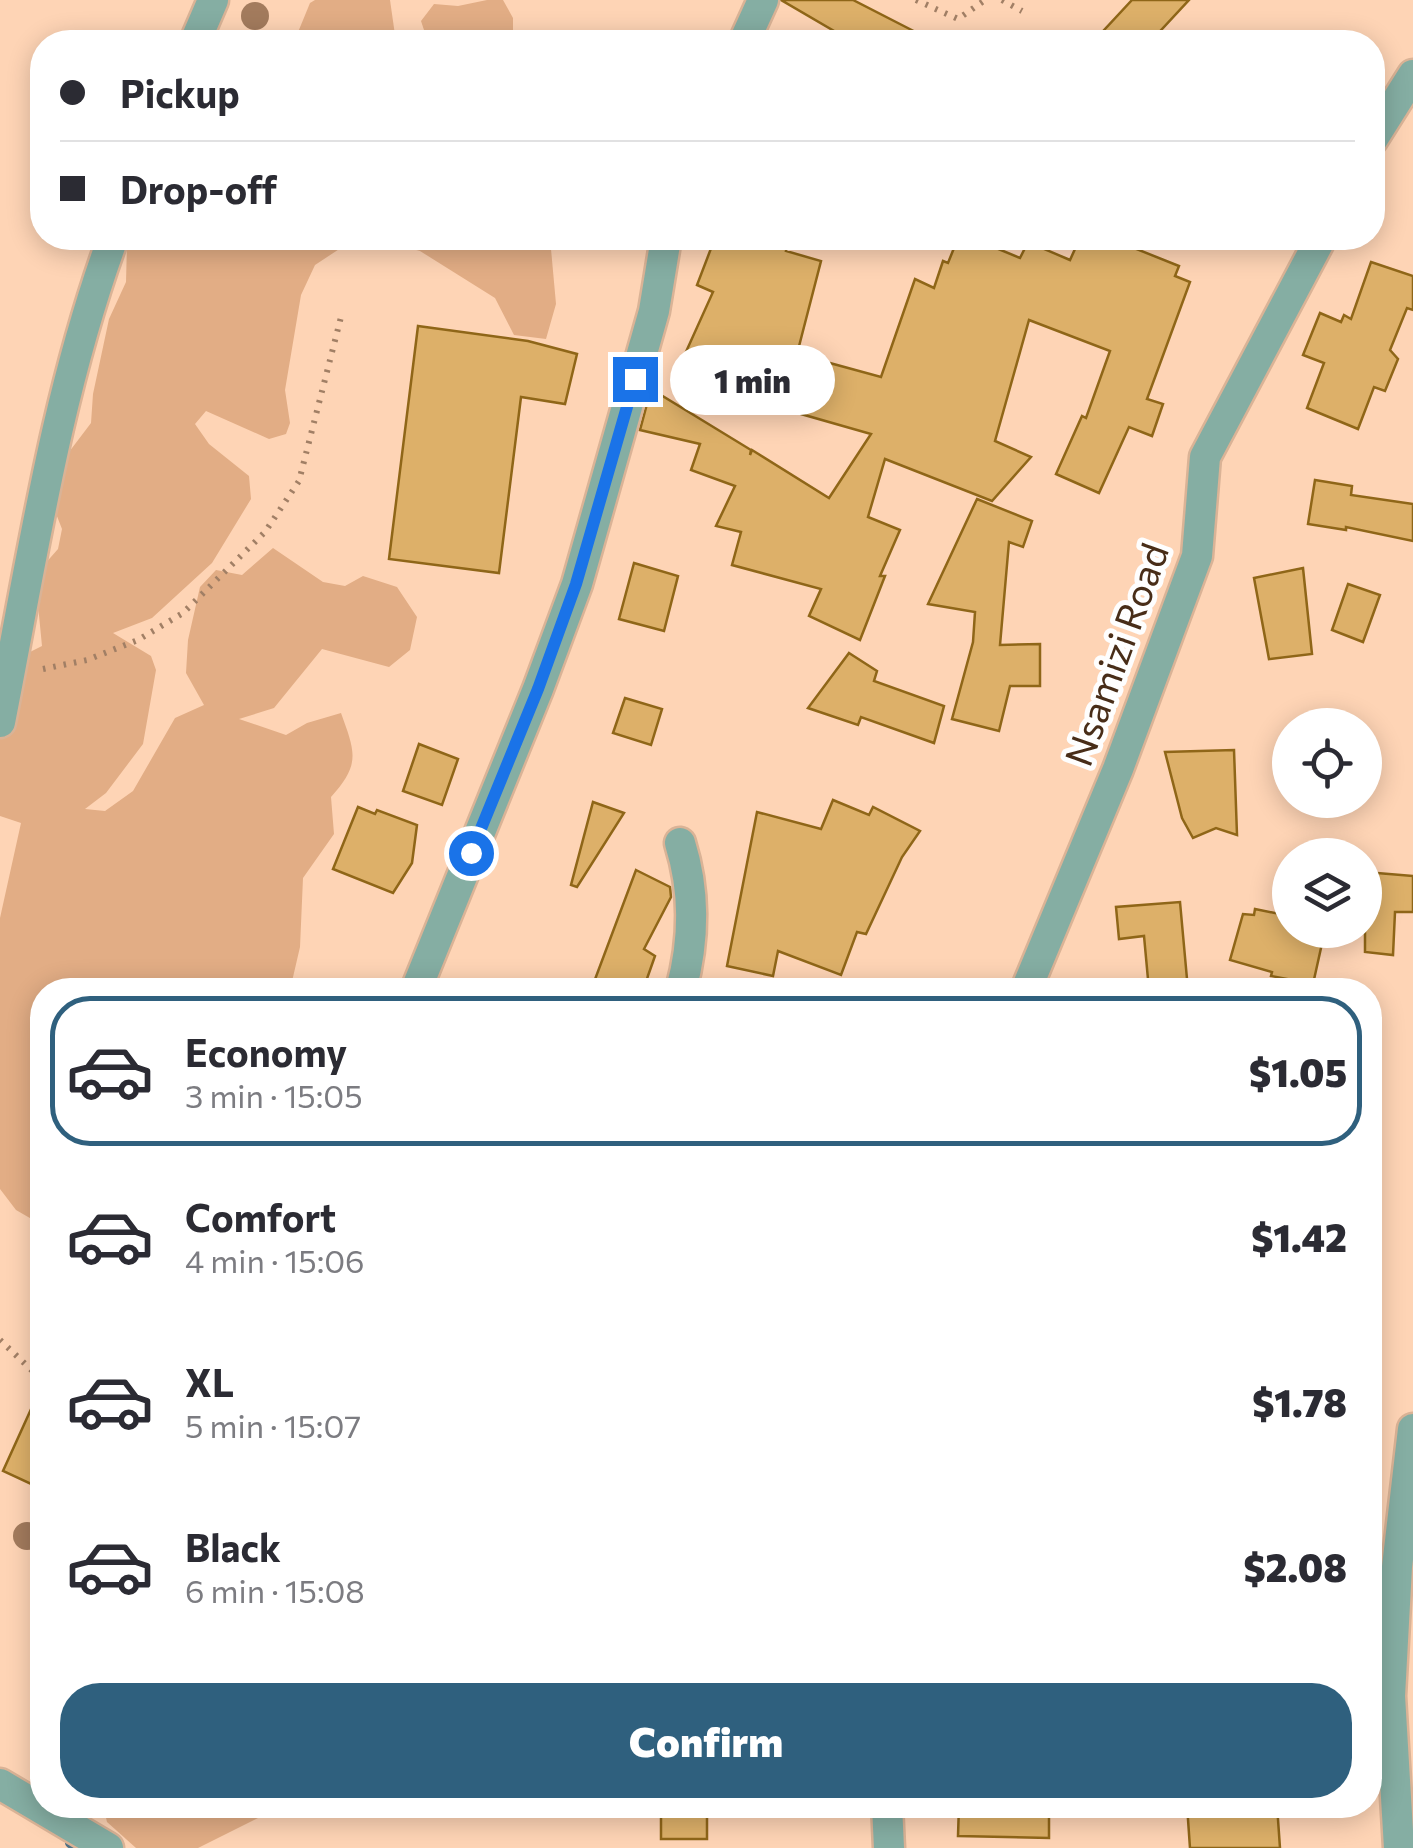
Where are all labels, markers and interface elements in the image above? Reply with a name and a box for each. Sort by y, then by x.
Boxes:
text: Pickup [120,69,240,116]
text: Drop-off [120,165,277,212]
callout: 1 min [670,344,835,414]
route end [613,357,658,402]
text: 1 min [714,360,791,400]
street label: Nsamizi Road [1053,536,1177,772]
map controls [1272,708,1382,948]
button: locate [1272,708,1382,818]
route start [449,831,494,876]
button: layers [1272,838,1382,948]
icon: car [65,1026,155,1116]
text: Economy [185,1028,347,1075]
text: $1.05 [1249,1048,1347,1095]
text: 3 min · 15:05 [185,1075,363,1115]
icon: car [65,1191,155,1281]
text: Comfort [185,1193,336,1240]
text: $1.42 [1251,1213,1347,1260]
text: 4 min · 15:06 [185,1240,365,1280]
icon: car [65,1356,155,1446]
text: XL [185,1358,234,1405]
text: $1.78 [1252,1378,1347,1425]
text: 5 min · 15:07 [185,1405,361,1445]
icon: car [65,1521,155,1611]
text: Black [185,1523,281,1570]
text: $2.08 [1244,1543,1347,1590]
text: 6 min · 15:08 [185,1570,365,1610]
button: Confirm [60,1683,1352,1798]

